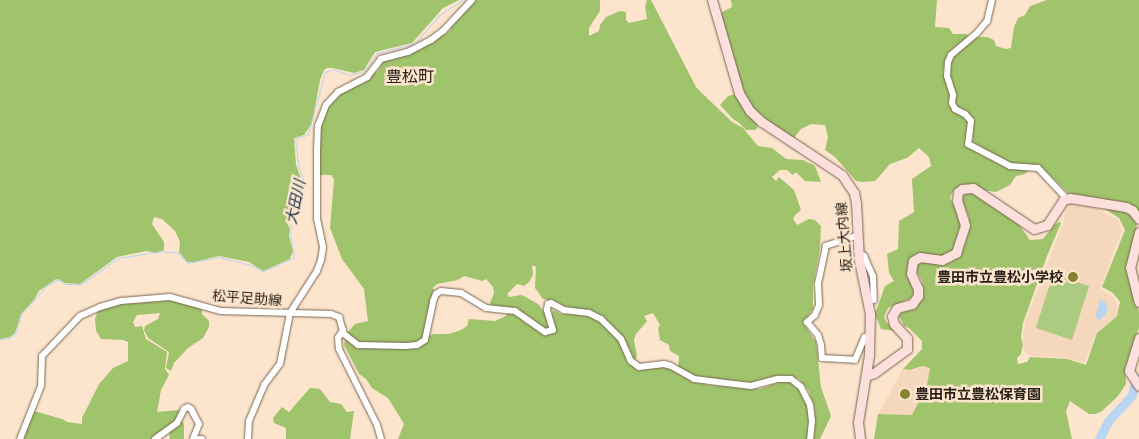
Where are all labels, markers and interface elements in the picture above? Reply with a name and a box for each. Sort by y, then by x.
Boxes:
district label: 豊松町 [386,66,434,86]
water label: 大田川 [282,178,308,226]
street label: 坂上大内線 [833,201,855,273]
place label: 豊田市立豊松小学校 [937,269,1063,285]
marker: 豊田市立豊松小学校 [1067,271,1079,283]
street label: 松平足助線 [211,287,283,309]
place label: 豊田市立豊松保育園 [915,386,1041,402]
marker: 豊田市立豊松保育園 [899,388,911,400]

